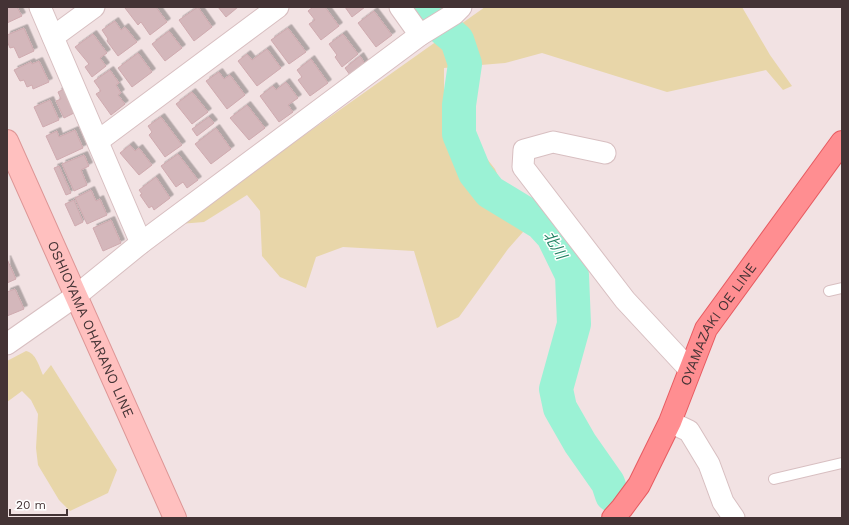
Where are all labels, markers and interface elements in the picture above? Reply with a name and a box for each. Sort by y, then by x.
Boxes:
water label: 北川 [540,228,571,264]
street label: OSHIOYAMA OHARANO LINE [45,238,137,420]
street label: OYAMAZAKI OE LINE [677,260,760,388]
scale bar [10,491,67,517]
text: 20 m [16,498,46,512]

